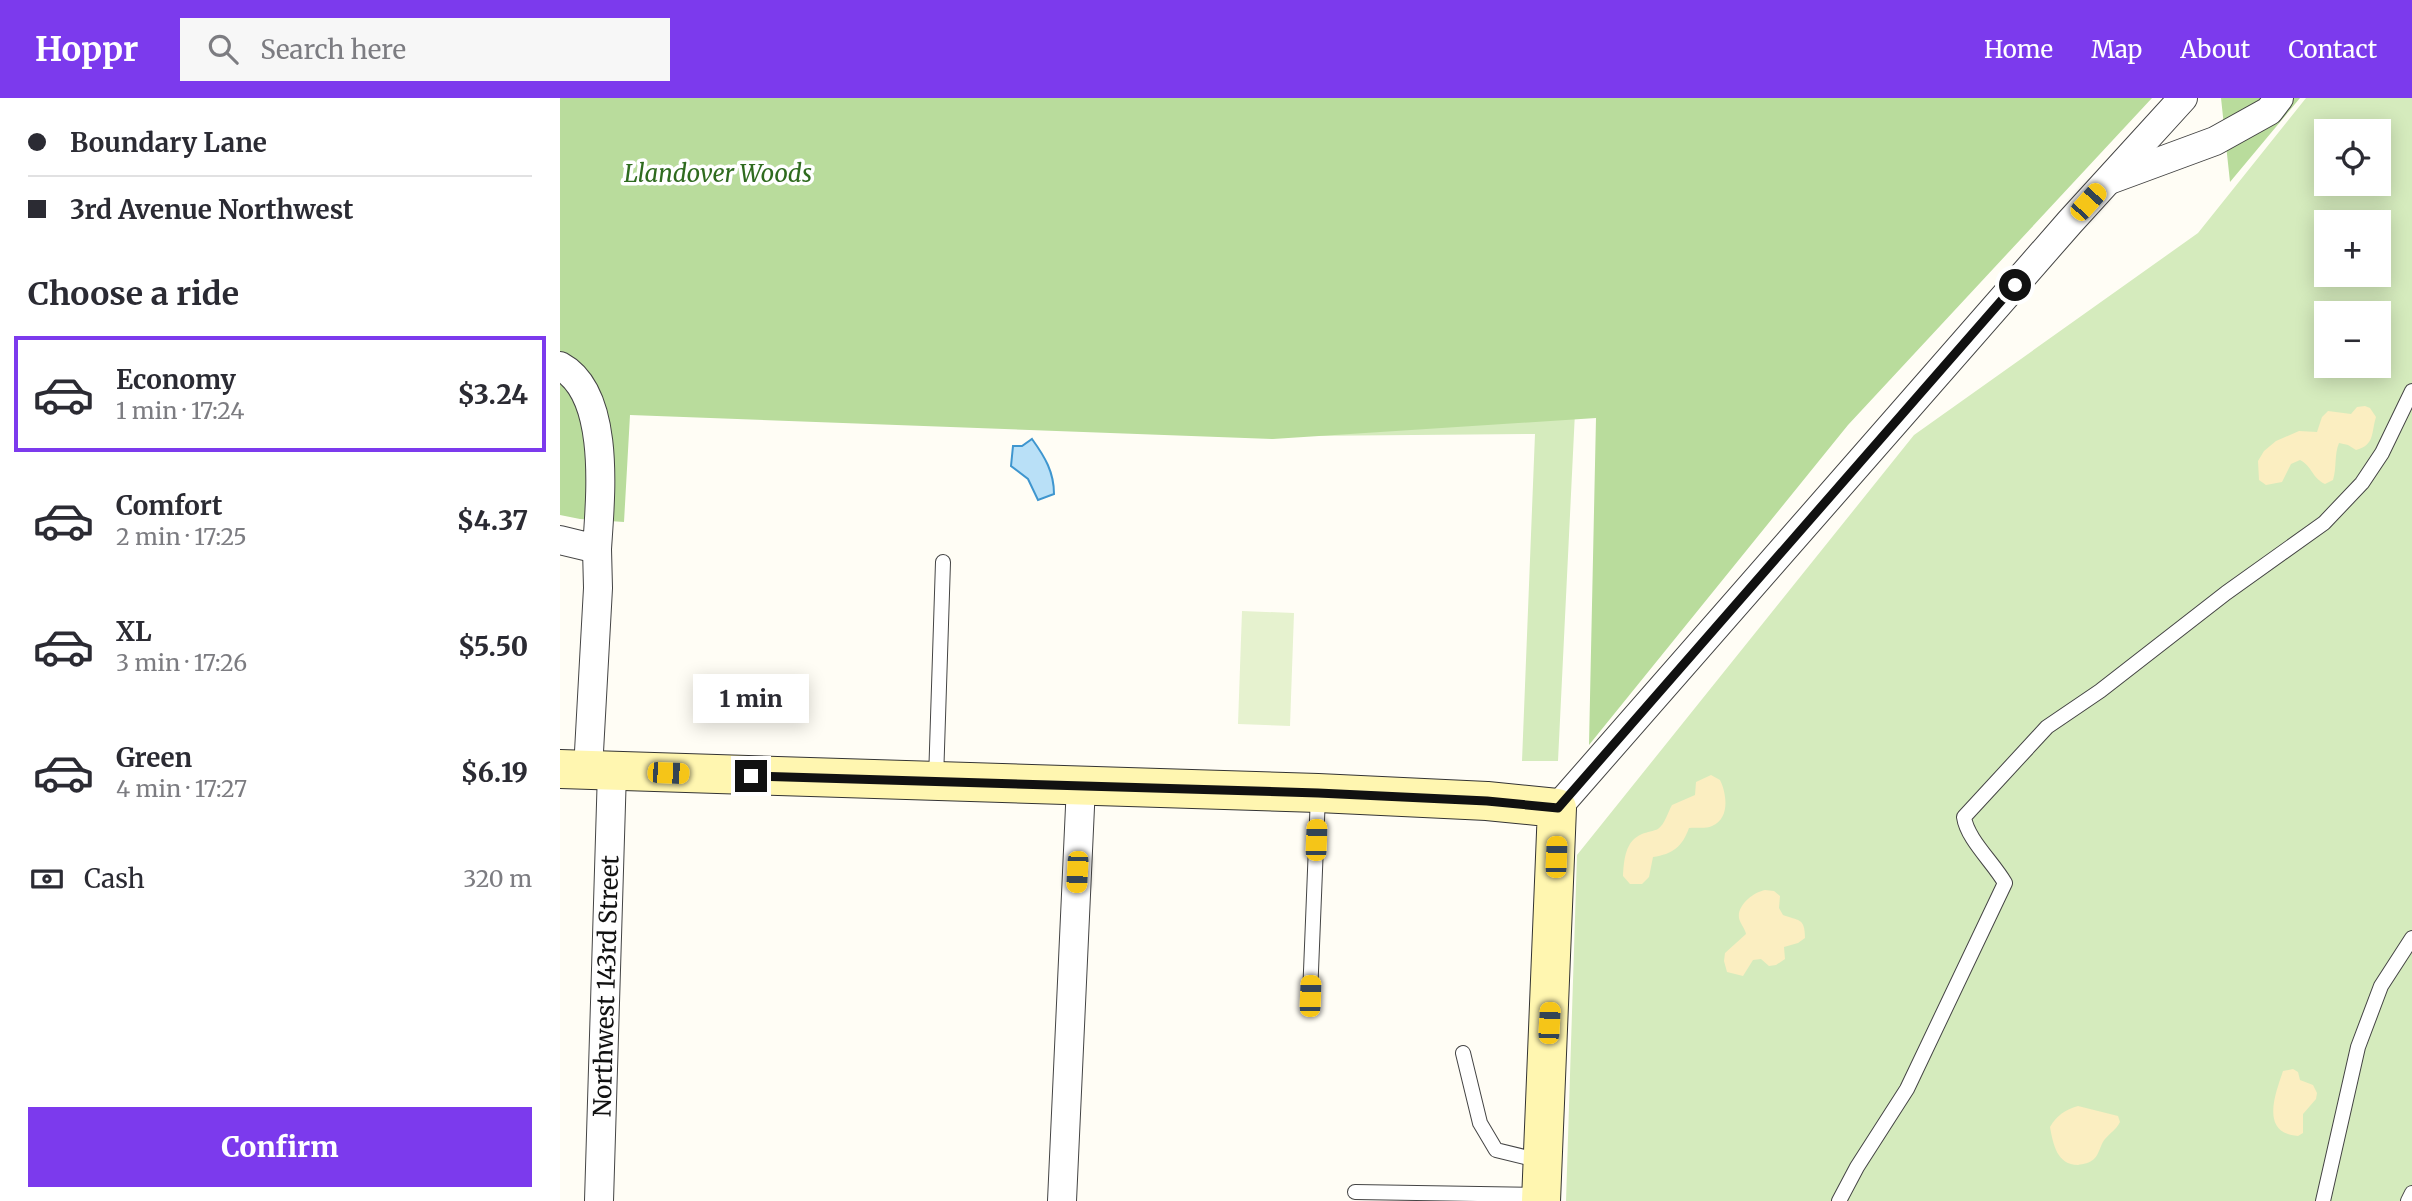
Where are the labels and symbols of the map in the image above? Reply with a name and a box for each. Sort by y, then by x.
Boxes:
park label: Llandover Woods [624,158,812,189]
car [2067,179,2110,225]
route start [1999,269,2031,301]
callout: 1 min [693,674,809,724]
route end [735,760,767,792]
car [647,762,690,784]
car [1305,819,1328,861]
car [1545,836,1568,878]
car [1066,850,1089,894]
street label: Northwest 143rd Street [586,854,625,1118]
car [1299,975,1322,1017]
car [1538,1001,1561,1045]

